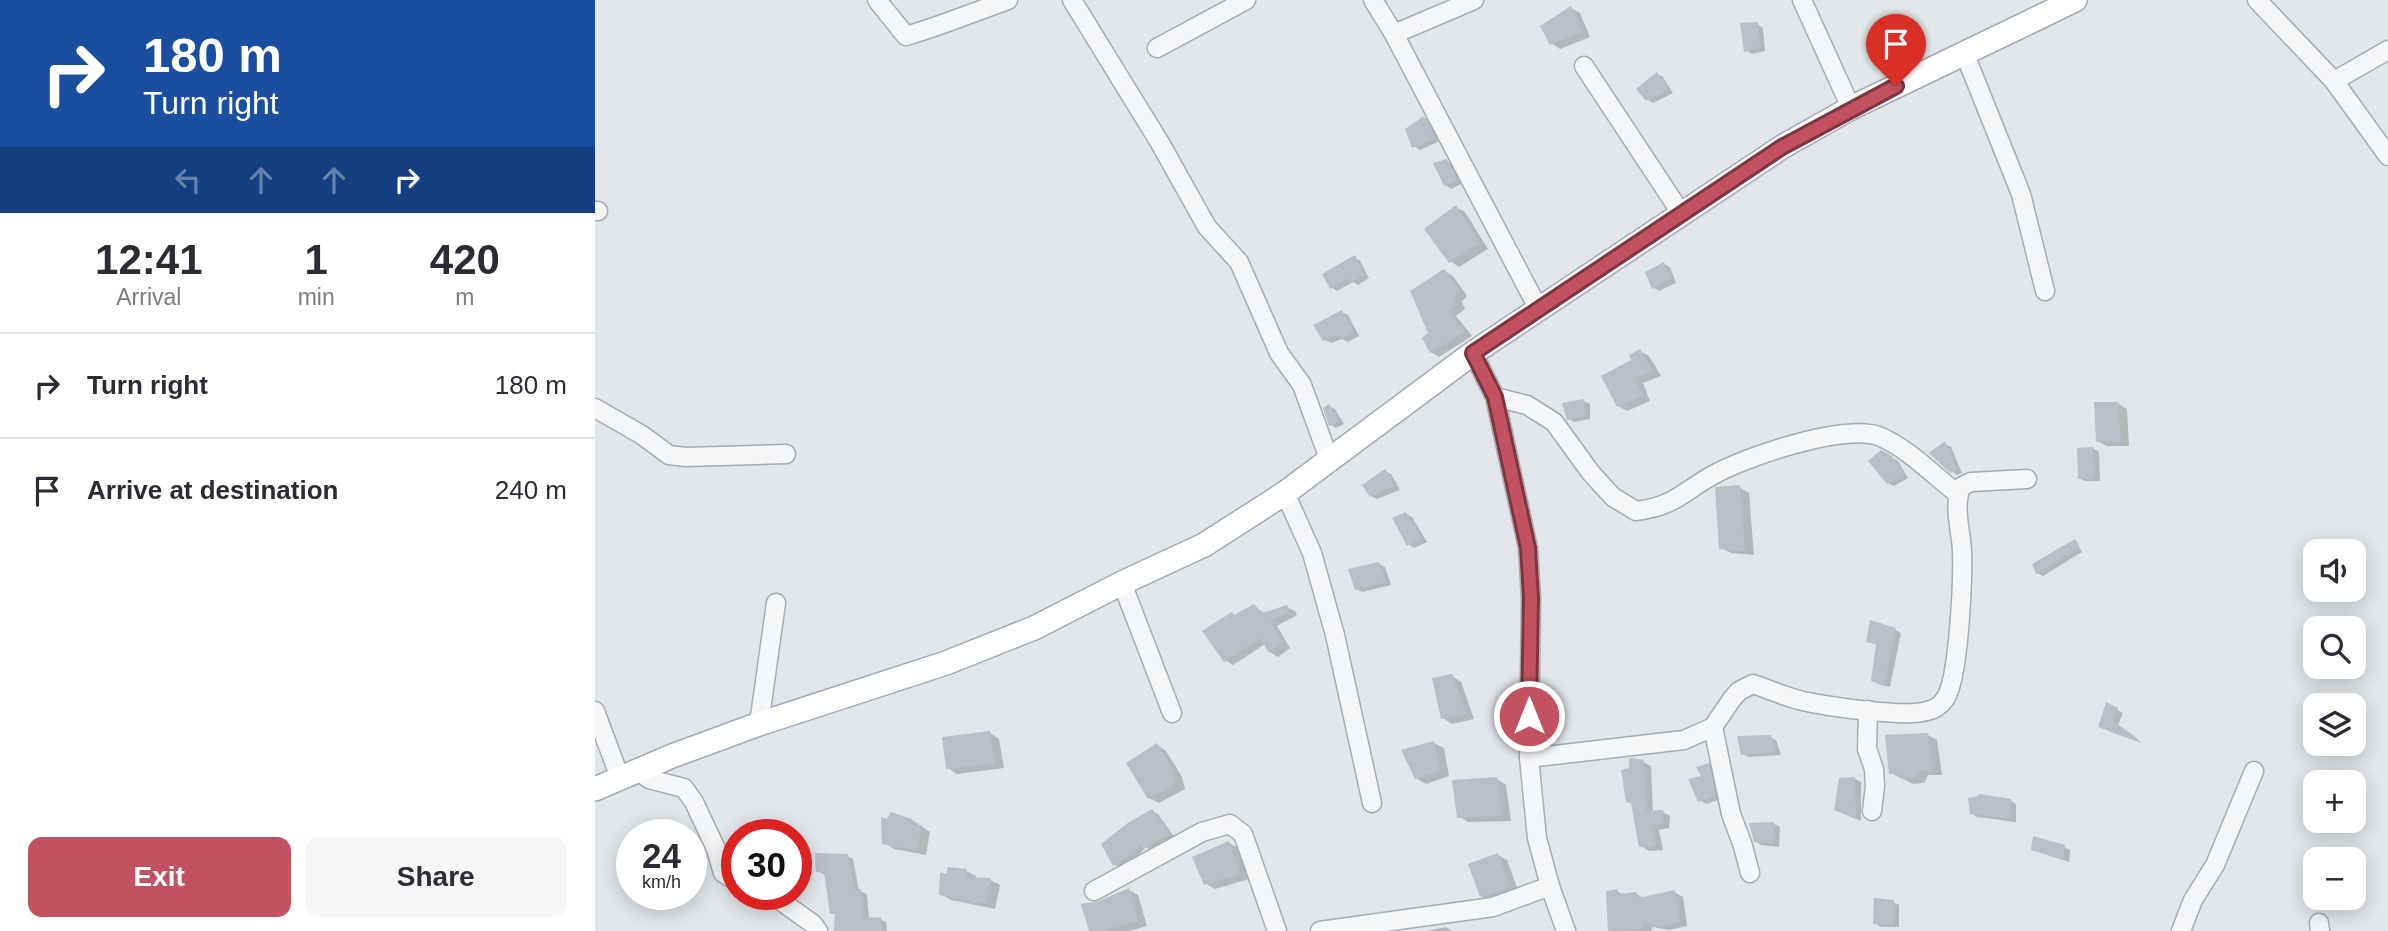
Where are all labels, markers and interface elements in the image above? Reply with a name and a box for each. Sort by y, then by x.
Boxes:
pin [1866,14,1926,86]
icon: arrive [1877,25,1915,63]
icon: right [28,28,119,119]
text: 180 m [143,28,282,82]
text: Turn right [143,85,279,121]
icon: left [169,161,207,199]
icon: ahead [242,161,280,199]
icon: ahead [315,161,353,199]
icon: right [388,161,426,199]
text: 12:41 [95,236,203,283]
text: 1 [304,236,328,283]
text: 420 [430,236,500,283]
text: Arrival [116,284,181,310]
text: min [298,284,335,310]
text: m [455,284,474,310]
icon: right [28,367,66,405]
text: Turn right [87,370,208,400]
text: 180 m [495,370,567,400]
icon: arrive [28,472,66,510]
text: Arrive at destination [87,475,338,505]
text: 240 m [495,475,567,505]
map controls [2303,539,2366,910]
button: sound [2303,539,2366,602]
button: search [2303,616,2366,679]
position arrow [1492,679,1566,753]
button: layers [2303,693,2366,756]
button: + [2303,770,2366,833]
speed limit sign: 30 [721,819,812,910]
text: 24 [642,836,681,875]
button: Exit [28,837,291,917]
button: Share [305,837,567,917]
button: − [2303,847,2366,910]
text: km/h [642,872,681,892]

